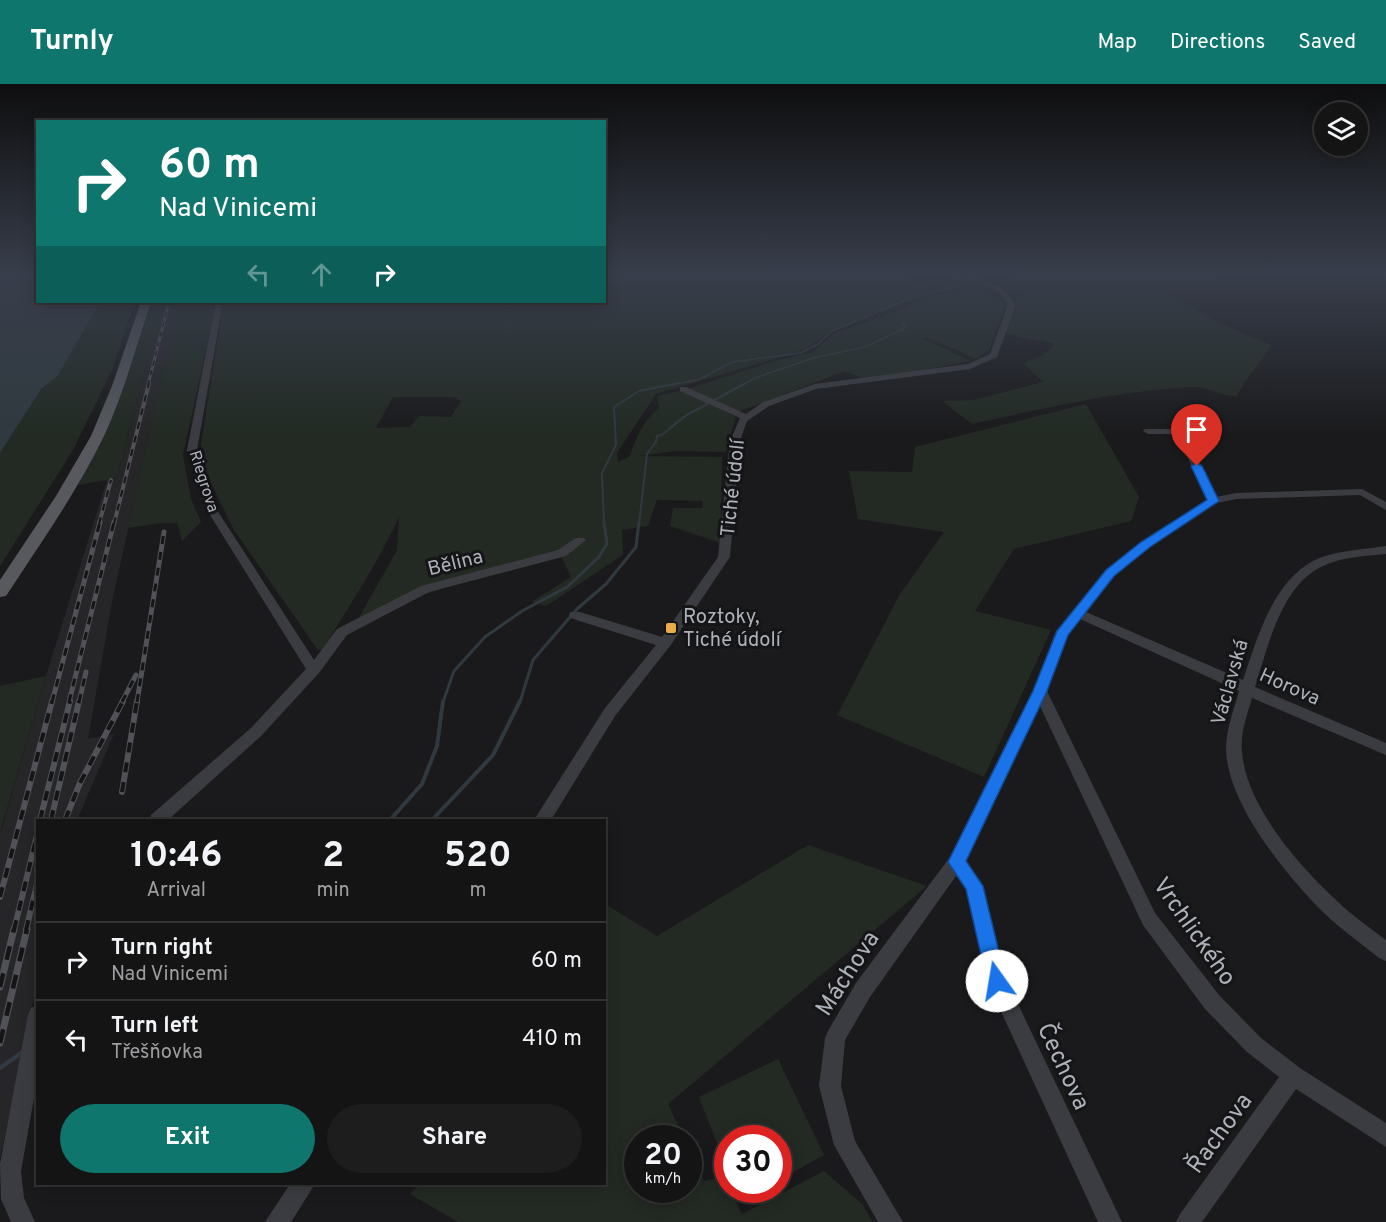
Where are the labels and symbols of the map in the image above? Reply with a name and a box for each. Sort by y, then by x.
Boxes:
pin [1171,404,1222,466]
street label: Tiché údolí [716,436,752,538]
street label: Riegrova [184,448,222,515]
street label: Bělina [425,545,486,583]
place label: Roztoky, Tiché údolí [683,605,783,654]
marker: Roztoky, Tiché údolí [664,621,678,635]
street label: Václavská [1206,637,1256,729]
street label: Horova [1255,663,1324,713]
street label: Vrchlického [1145,872,1242,992]
street label: Máchova [810,926,887,1022]
position arrow [965,949,1029,1013]
street label: Čechova [1029,1018,1097,1115]
street label: Řachova [1180,1087,1260,1180]
speed limit sign: 30 [714,1125,792,1203]

